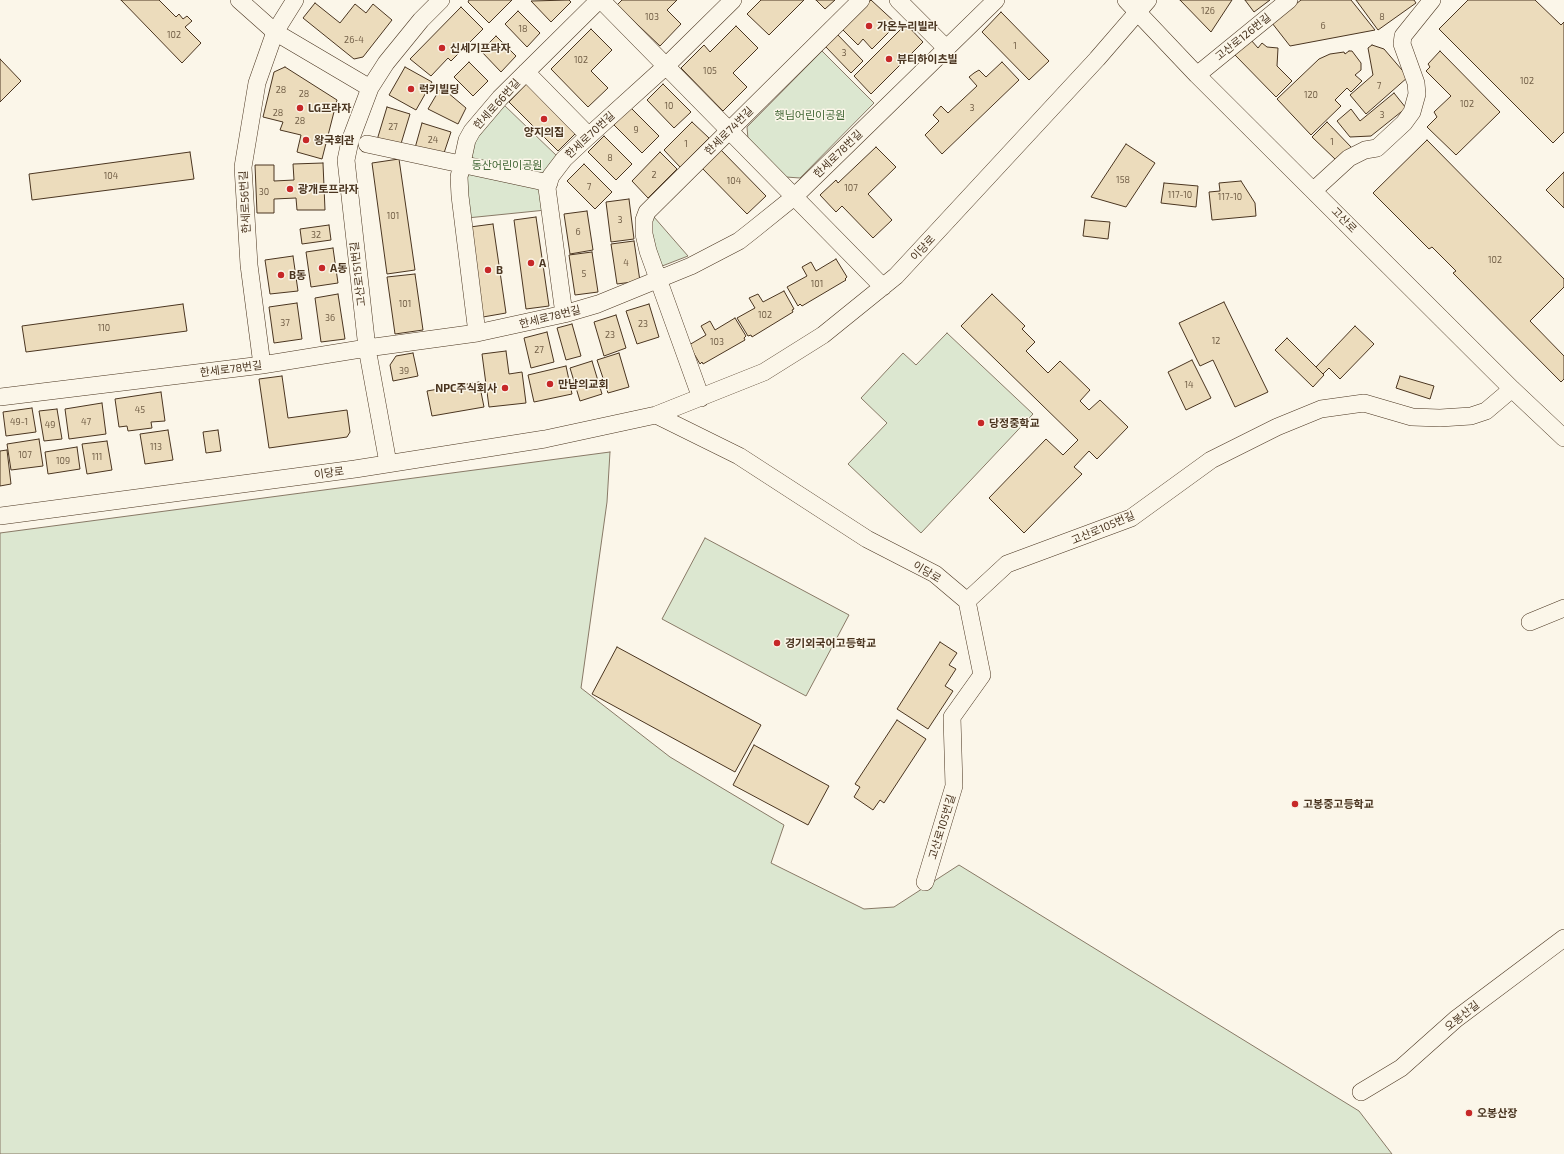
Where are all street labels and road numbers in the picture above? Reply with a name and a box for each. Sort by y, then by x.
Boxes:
street label: 고산로126번길 [1213,11,1273,63]
street label: 한세로66번길 [471,76,523,132]
street label: 한세로74번길 [702,104,756,158]
street label: 한세로70번길 [563,109,617,161]
street label: 한세로78번길 [811,127,865,181]
street label: 한세로56번길 [237,170,253,234]
street label: 고산로 [1329,205,1359,235]
street label: 이당로 [908,232,938,264]
street label: 고산로151번길 [347,241,369,307]
street label: 한세로78번길 [518,303,582,331]
street label: 한세로78번길 [199,359,263,379]
street label: 이당로 [313,464,345,482]
street label: 고산로105번길 [1069,509,1137,547]
street label: 이당로 [911,559,943,585]
street label: 고산로105번길 [926,793,958,861]
street label: 오봉산길 [1442,998,1482,1034]

